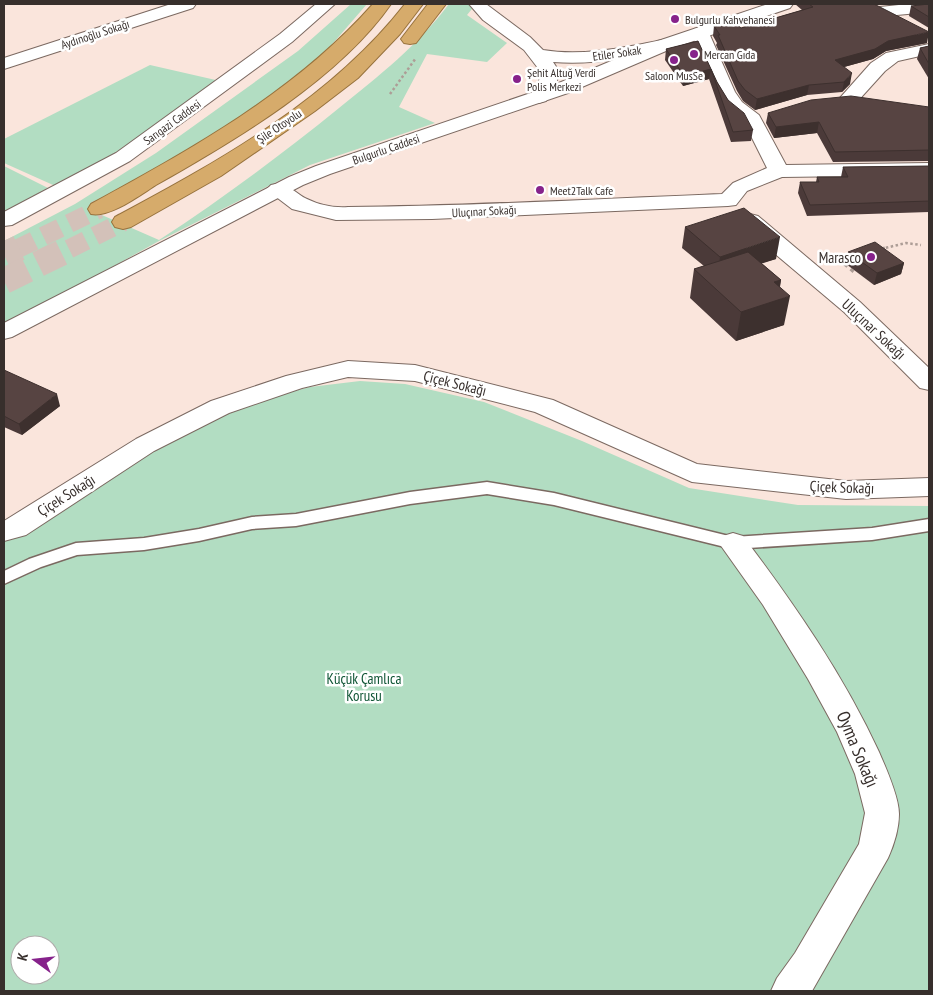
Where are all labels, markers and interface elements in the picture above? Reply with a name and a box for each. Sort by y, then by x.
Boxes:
place label: Bulgurlu Kahvehanesi [685,12,775,27]
marker: Bulgurlu Kahvehanesi [669,13,681,25]
street label: Aydınoğlu Sokağı [59,16,131,52]
street label: Etiler Sokak [592,42,643,64]
place label: Mercan Gıda [704,47,755,62]
marker: Mercan Gıda [688,48,700,60]
marker: Saloon MusSe [668,54,680,66]
place label: Şehit Altuğ Verdi Polis Merkezi [527,65,596,94]
place label: Saloon MusSe [645,68,703,83]
marker: Şehit Altuğ Verdi Polis Merkezi [511,73,523,85]
street label: Sarıgazi Caddesi [140,96,204,148]
street label: Şile Otoyolu [254,106,304,146]
street label: Bulgurlu Caddesi [350,131,422,167]
place label: Meet2Talk Cafe [550,183,613,198]
marker: Meet2Talk Cafe [534,184,546,196]
street label: Uluçınar Sokağı [451,202,517,220]
place label: Marasco [819,248,861,267]
marker: Marasco [865,251,877,263]
street label: Uluçınar Sokağı [838,295,910,363]
street label: Çiçek Sokağı [421,366,489,400]
street label: Çiçek Sokağı [34,470,98,520]
street label: Çiçek Sokağı [809,476,875,498]
park label: Küçük Çamlıca Korusu [327,669,401,705]
street label: Oyma Sokağı [832,707,884,791]
north arrow [10,935,60,985]
text: K [13,950,32,962]

